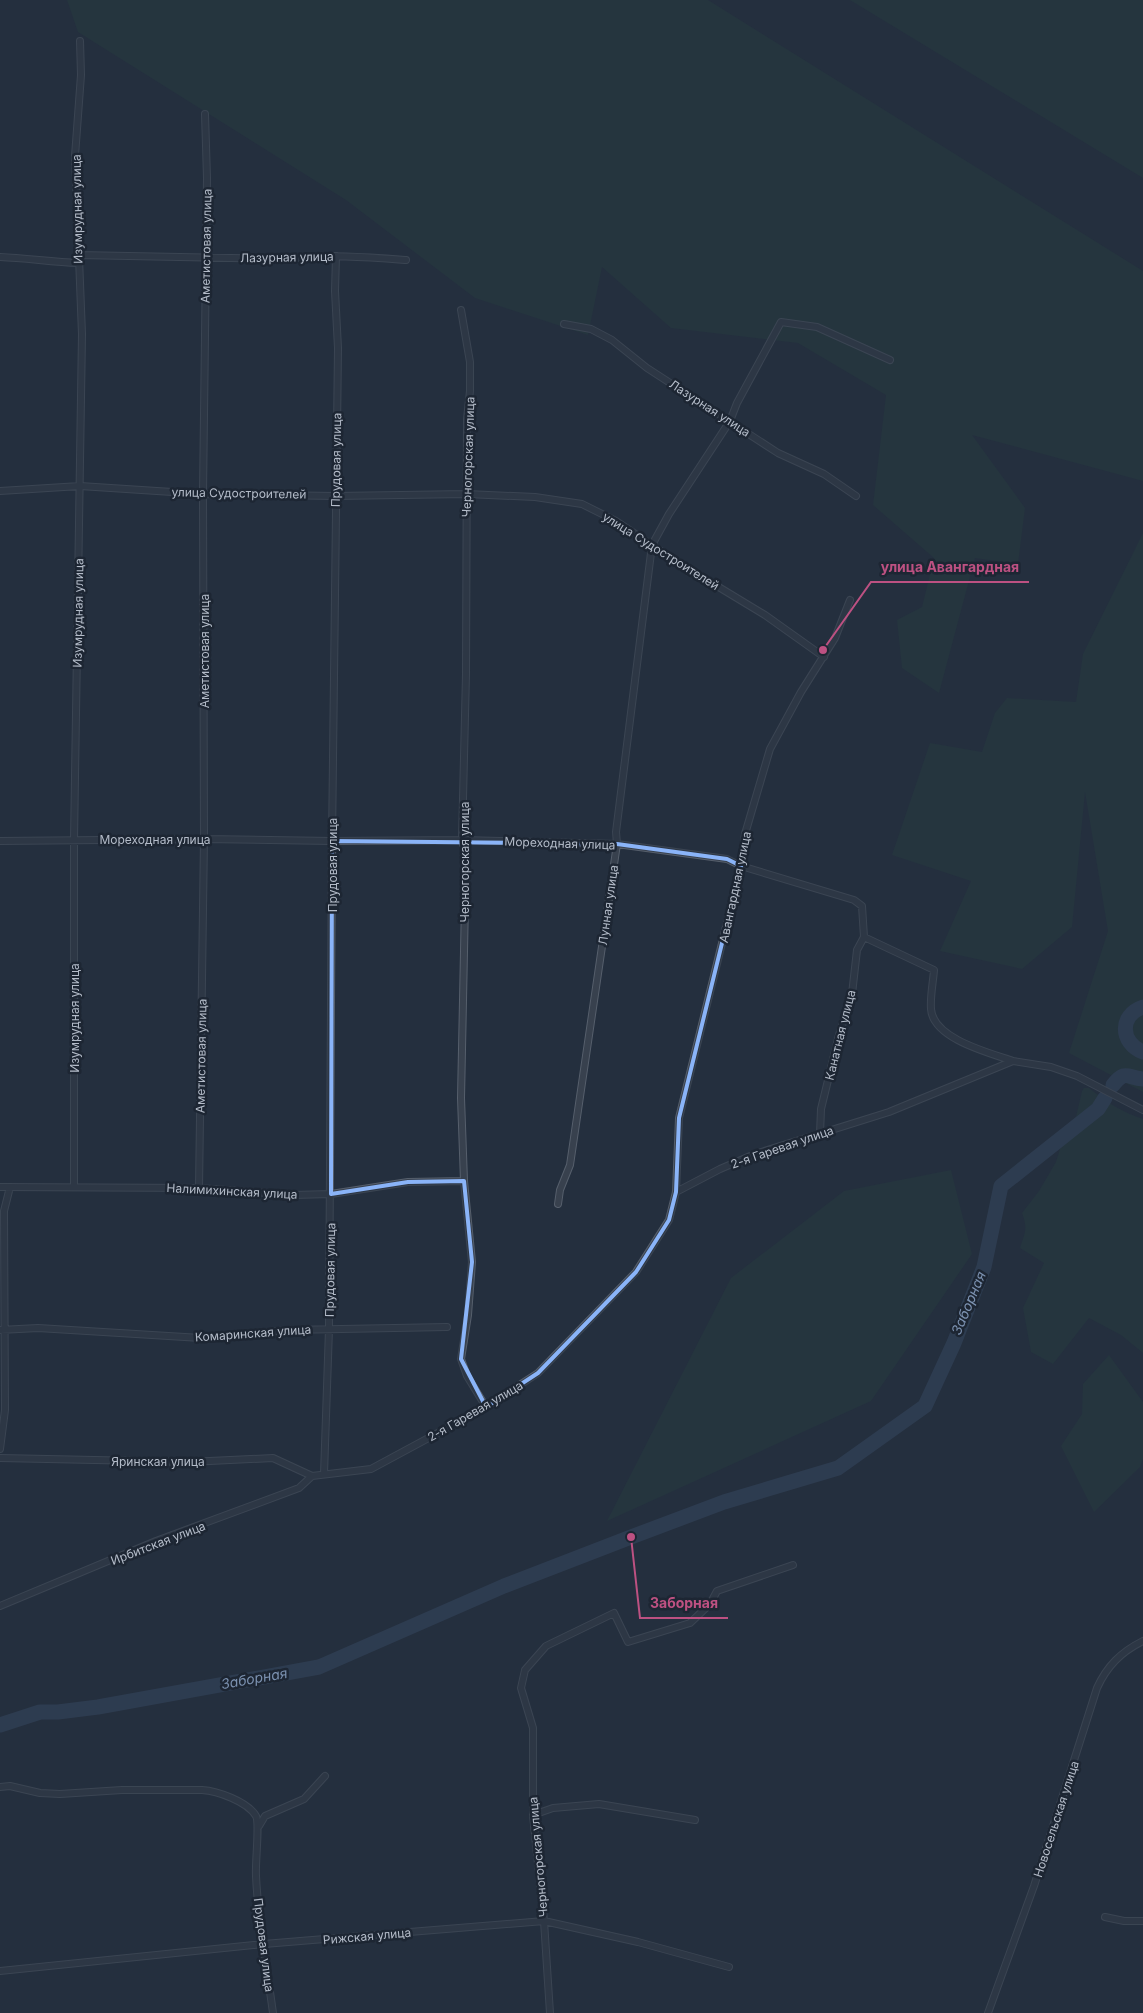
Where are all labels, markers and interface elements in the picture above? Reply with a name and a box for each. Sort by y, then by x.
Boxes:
street label: Изумрудная улица [69,154,85,264]
street label: Аметистовая улица [198,189,214,303]
street label: Лазурная улица [240,249,334,265]
street label: Лазурная улица [667,376,753,440]
street label: Черногорская улица [458,396,478,518]
street label: Прудовая улица [328,413,344,507]
street label: улица Судостроителей [171,484,307,502]
street label: улица Судостроителей [600,509,722,593]
callout: улица Авангардная [871,553,1029,582]
street label: Изумрудная улица [70,558,86,668]
text: улица Авангардная [881,558,1019,575]
street label: Аметистовая улица [197,594,212,708]
street label: Черногорская улица [457,802,472,922]
street label: Прудовая улица [325,818,340,912]
street label: Авангардная улица [716,830,754,944]
street label: Мореходная улица [99,832,211,847]
street label: Мореходная улица [504,834,616,852]
street label: Лунная улица [595,864,621,946]
street label: Изумрудная улица [67,963,82,1073]
street label: Канатная улица [822,988,858,1082]
street label: Аметистовая улица [193,999,209,1113]
street label: 2-я Гаревая улица [729,1122,835,1172]
street label: Налимихинская улица [166,1180,298,1202]
street label: Прудовая улица [322,1223,338,1317]
water label: Заборная [947,1269,989,1337]
street label: Комаринская улица [194,1321,312,1345]
street label: 2-я Гаревая улица [425,1378,525,1444]
street label: Яринская улица [111,1454,205,1469]
street label: Ирбитская улица [109,1518,207,1568]
callout: Заборная [640,1589,728,1618]
text: Заборная [650,1594,718,1611]
water label: Заборная [219,1664,289,1692]
street label: Новосельская улица [1030,1759,1082,1879]
street label: Черногорская улица [525,1796,551,1918]
street label: Прудовая улица [251,1897,277,1993]
street label: Рижская улица [322,1925,412,1947]

